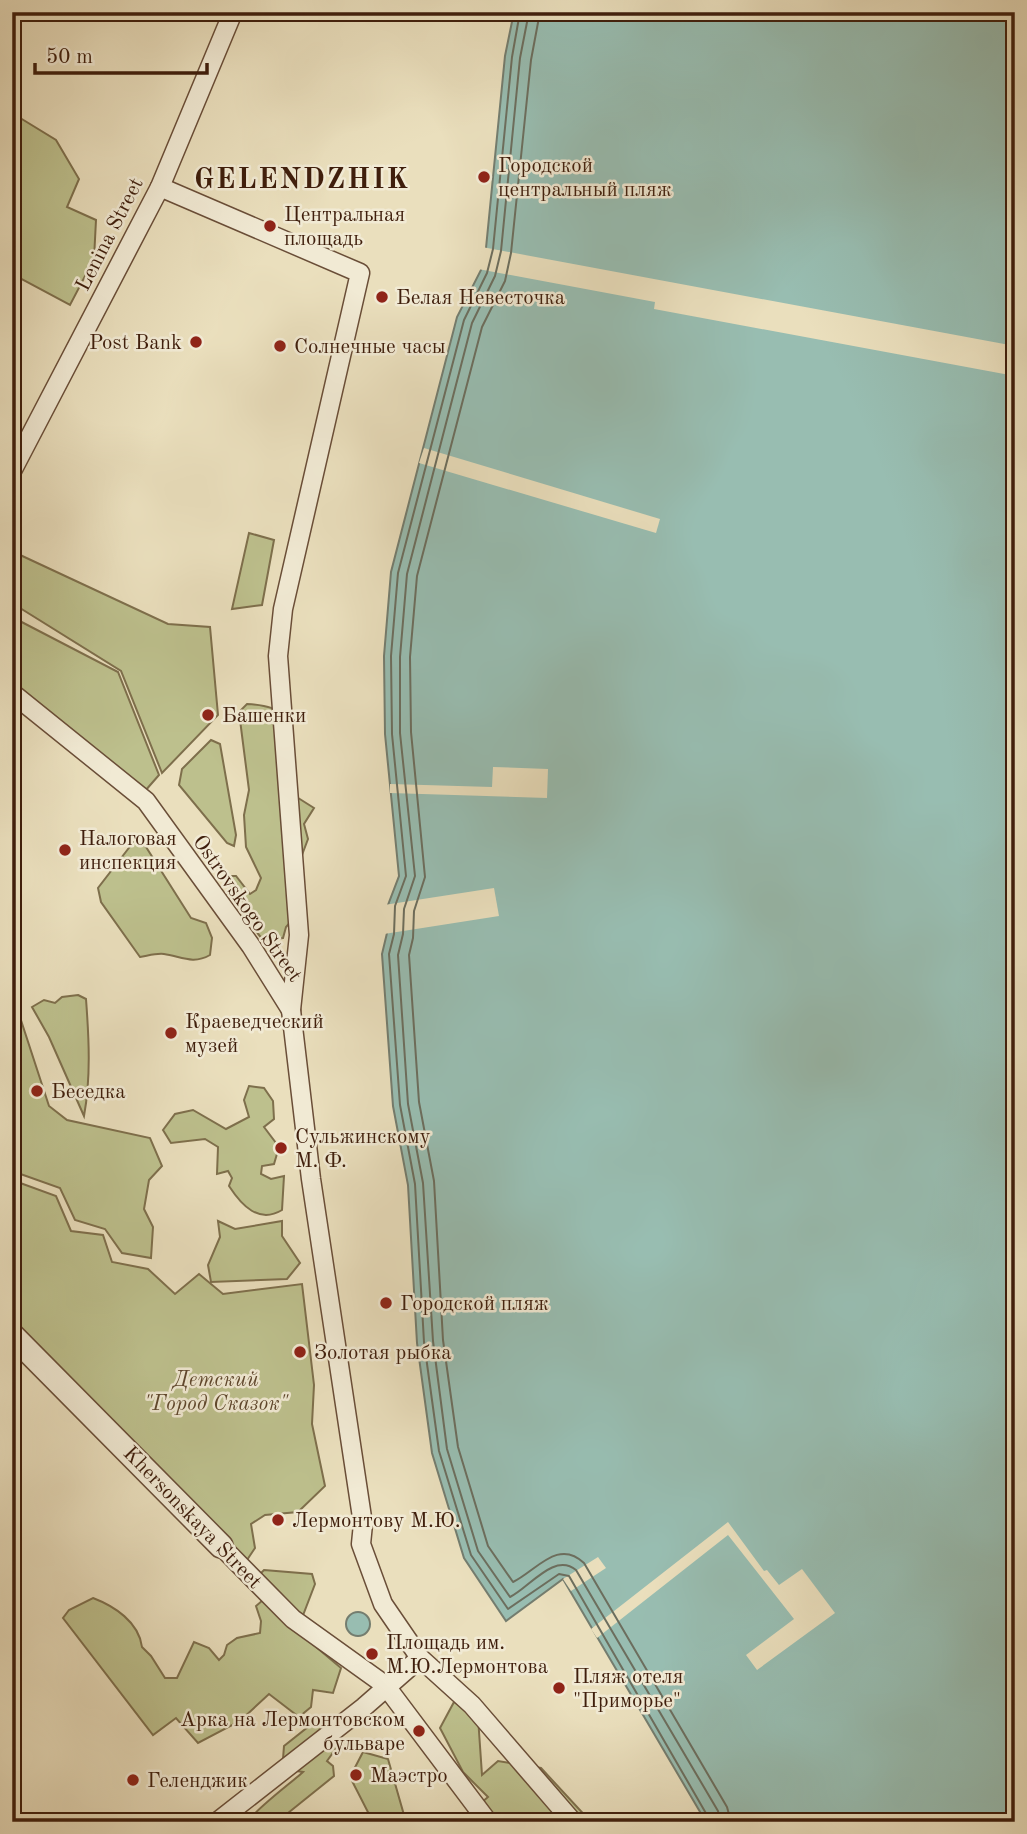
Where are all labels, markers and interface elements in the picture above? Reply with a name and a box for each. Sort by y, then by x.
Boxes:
scale bar [35,32,206,76]
text: 50 m [46,47,93,68]
place label: Городской центральный пляж [498,156,672,201]
district label: GELENDZHIK [194,167,410,195]
marker: Городской центральный пляж [476,169,492,185]
street label: Lenina Street [73,175,148,295]
place label: Центральная площадь [284,205,405,250]
marker: Центральная площадь [262,218,278,234]
place label: Белая Невесточка [396,288,565,309]
marker: Белая Невесточка [374,289,390,305]
place label: Post Bank [89,333,182,354]
marker: Post Bank [188,334,204,350]
place label: Солнечные часы [294,337,446,358]
marker: Солнечные часы [272,338,288,354]
place label: Башенки [222,706,306,727]
marker: Башенки [200,707,216,723]
place label: Налоговая инспекция [79,829,177,874]
street label: Ostrovskogo Street [188,831,305,986]
marker: Налоговая инспекция [57,842,73,858]
place label: Краеведческий музей [185,1012,324,1057]
marker: Краеведческий музей [163,1025,179,1041]
place label: Беседка [51,1082,126,1103]
marker: Беседка [29,1083,45,1099]
place label: Сульжинскому М. Ф. [295,1127,431,1172]
marker: Сульжинскому М. Ф. [273,1140,289,1156]
place label: Городской пляж [400,1294,549,1315]
marker: Городской пляж [378,1295,394,1311]
place label: Золотая рыбка [314,1343,452,1364]
marker: Золотая рыбка [292,1344,308,1360]
park label: Детский "Город Сказок" [144,1370,289,1415]
street label: Khersonskaya Street [119,1443,265,1593]
place label: Лермонтову М.Ю. [292,1511,461,1532]
marker: Лермонтову М.Ю. [270,1512,286,1528]
place label: Площадь им. М.Ю.Лермонтова [386,1633,548,1678]
marker: Площадь им. М.Ю.Лермонтова [364,1646,380,1662]
place label: Пляж отеля "Приморье" [573,1667,684,1712]
marker: Пляж отеля "Приморье" [551,1680,567,1696]
place label: Арка на Лермонтовском бульваре [180,1710,405,1755]
marker: Арка на Лермонтовском бульваре [411,1723,427,1739]
place label: Маэстро [370,1766,448,1787]
marker: Маэстро [348,1767,364,1783]
place label: Геленджик [147,1771,248,1792]
marker: Геленджик [125,1772,141,1788]

